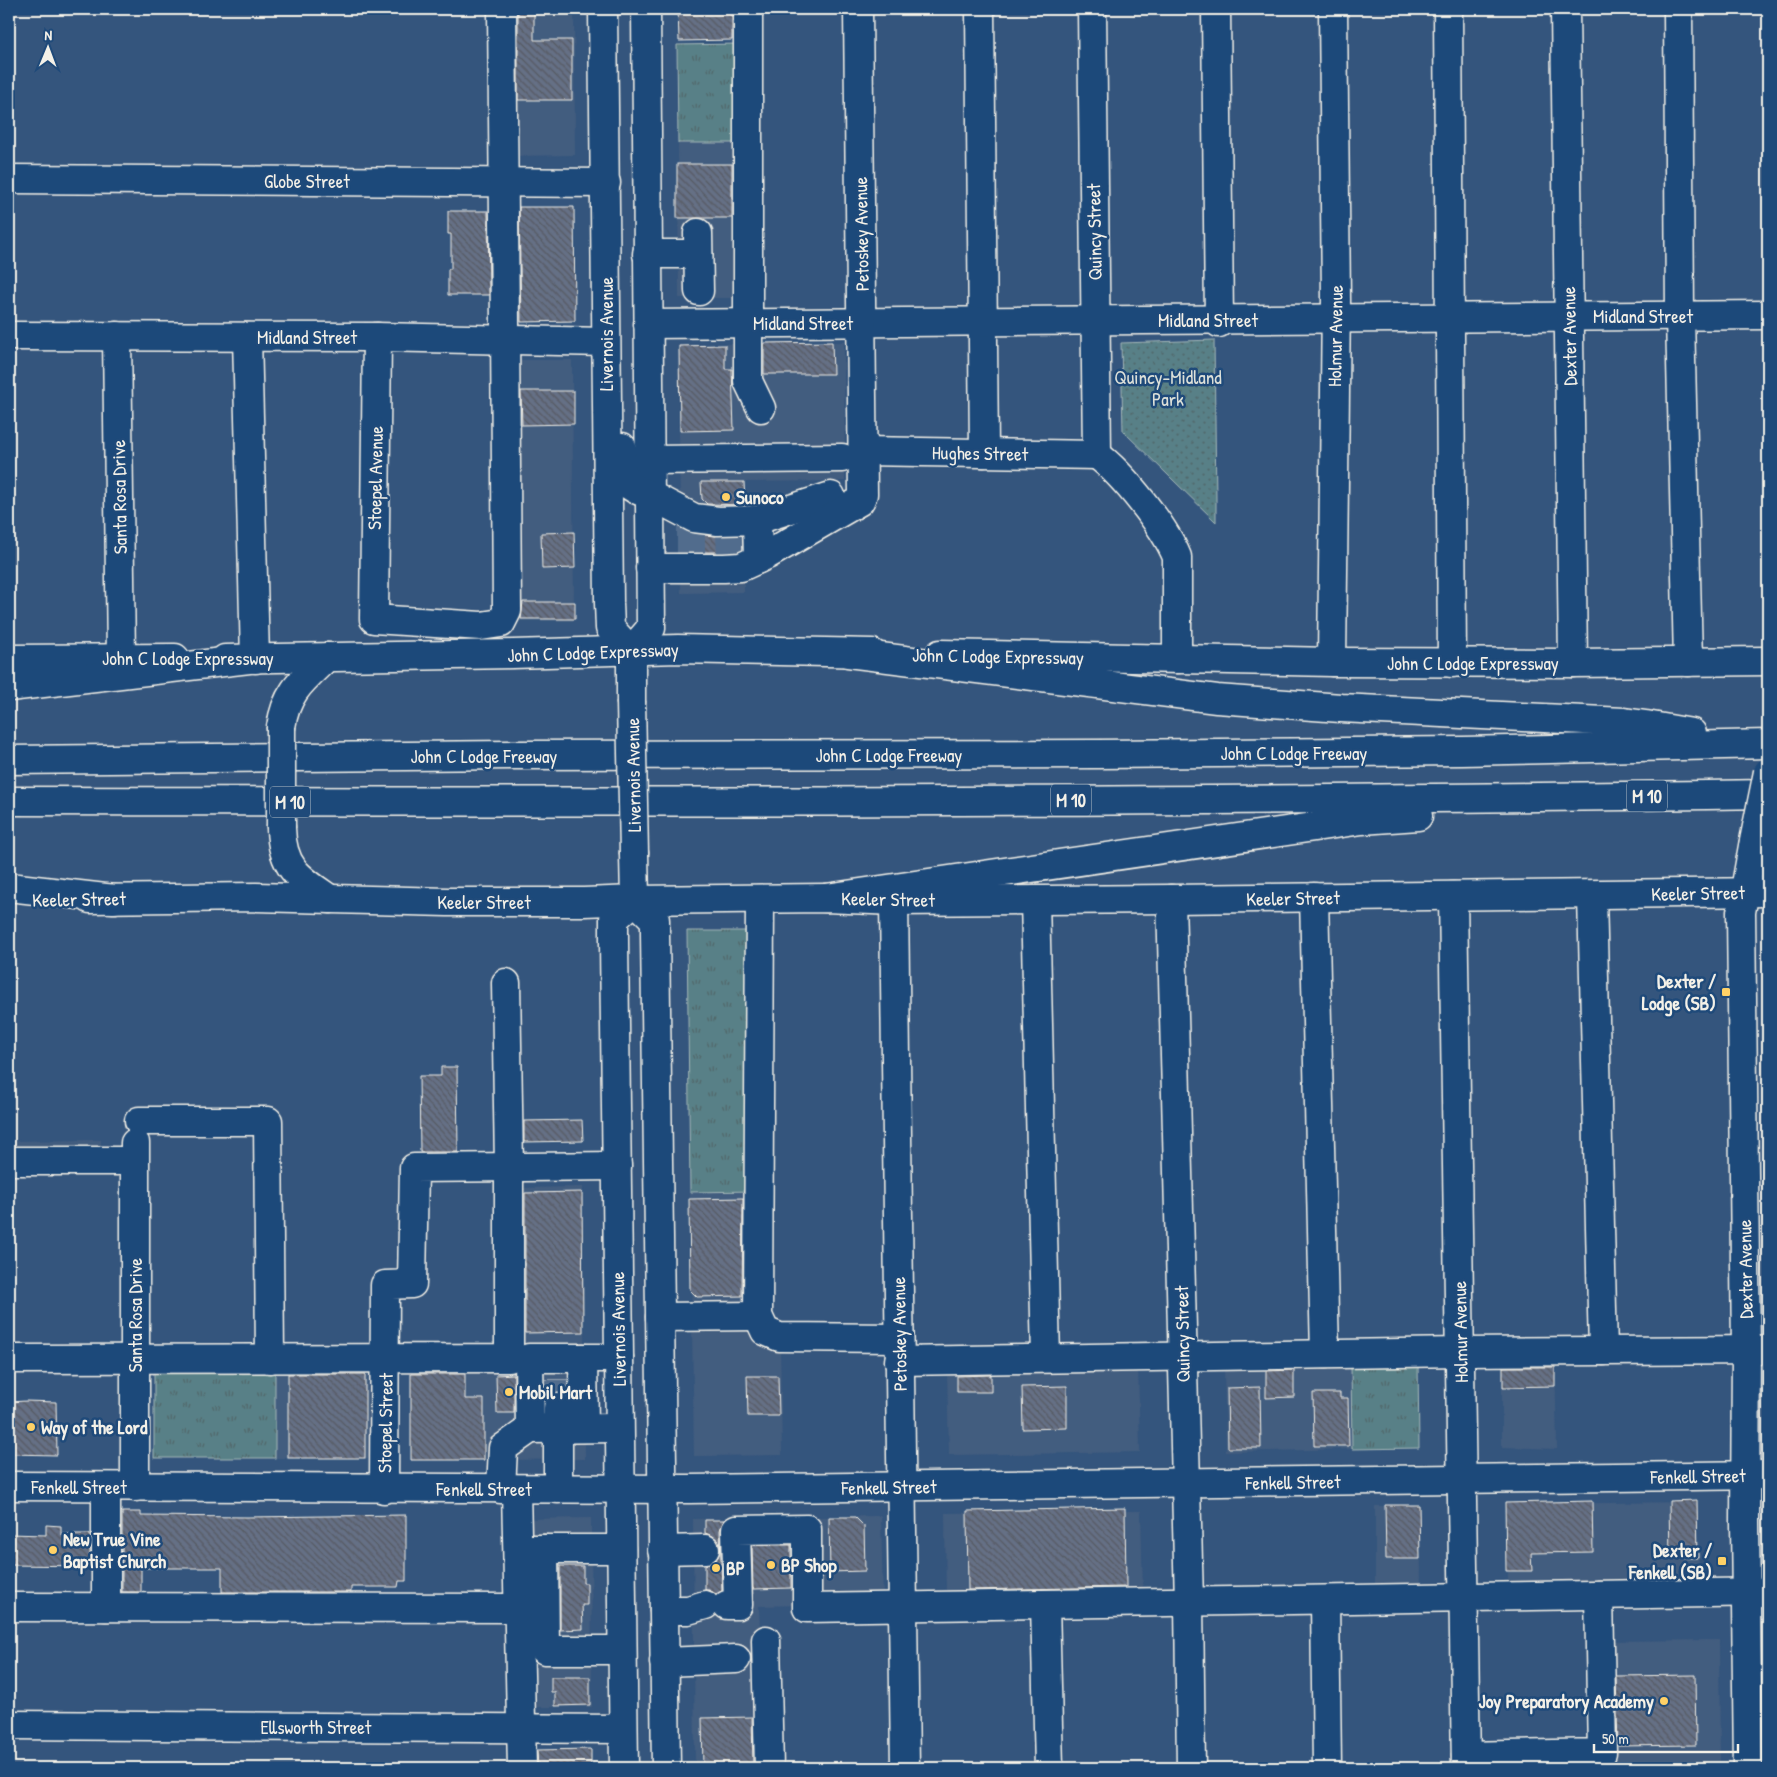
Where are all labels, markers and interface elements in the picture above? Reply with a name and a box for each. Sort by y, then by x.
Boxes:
north arrow [22,22,72,72]
text: N [44,25,53,44]
street label: Globe Street [264,168,350,194]
street label: Petoskey Avenue [847,176,875,291]
street label: Quincy Street [1080,183,1108,281]
street label: Livernois Avenue [593,276,619,391]
street label: Holmur Avenue [1321,284,1349,387]
street label: Dexter Avenue [1555,286,1583,386]
street label: Midland Street [1593,303,1693,329]
street label: Midland Street [1158,307,1258,333]
street label: Midland Street [753,310,853,336]
street label: Midland Street [257,324,357,350]
park label: Quincy-Midland Park [1114,364,1222,412]
street label: Stoepel Avenue [361,425,389,530]
street label: Santa Rosa Drive [105,439,133,554]
street label: Hughes Street [932,439,1029,467]
place label: Sunoco [736,484,784,510]
marker: Sunoco [720,491,732,503]
street label: John C Lodge Expressway [507,636,679,668]
street label: John C Lodge Expressway [912,642,1084,670]
street label: John C Lodge Expressway [102,645,274,671]
street label: John C Lodge Expressway [1387,650,1559,676]
street label: Livernois Avenue [619,717,647,832]
street label: John C Lodge Freeway [1221,740,1367,766]
street label: John C Lodge Freeway [816,742,962,768]
street label: John C Lodge Freeway [411,743,557,769]
road number: M 10 [1627,780,1667,811]
road number: M 10 [1051,784,1091,816]
road number: M 10 [270,786,310,818]
street label: Keeler Street [1651,879,1745,907]
street label: Keeler Street [1246,884,1340,912]
street label: Keeler Street [32,885,126,913]
street label: Keeler Street [841,885,935,913]
street label: Keeler Street [437,889,531,915]
place label: Dexter / Lodge (SB) [1642,968,1716,1017]
marker: Dexter / Lodge (SB) [1720,986,1732,998]
street label: Dexter Avenue [1731,1219,1759,1319]
street label: Santa Rosa Drive [122,1257,148,1372]
street label: Livernois Avenue [604,1271,632,1386]
street label: Petoskey Avenue [885,1276,913,1391]
street label: Holmur Avenue [1446,1280,1474,1383]
street label: Quincy Street [1168,1285,1196,1383]
street label: Stoepel Street [371,1372,399,1473]
place label: Mobil Mart [519,1379,594,1405]
marker: Mobil Mart [503,1386,515,1398]
place label: Way of the Lord [41,1414,148,1441]
marker: Way of the Lord [25,1421,37,1433]
street label: Fenkell Street [1649,1462,1746,1490]
street label: Fenkell Street [1244,1468,1341,1496]
street label: Fenkell Street [840,1473,937,1501]
street label: Fenkell Street [30,1474,127,1500]
street label: Fenkell Street [435,1476,532,1502]
place label: New True Vine Baptist Church [63,1526,166,1575]
place label: Dexter / Fenkell (SB) [1628,1537,1712,1585]
marker: New True Vine Baptist Church [47,1544,59,1556]
place label: BP Shop [781,1552,838,1579]
place label: BP [726,1555,745,1581]
marker: Dexter / Fenkell (SB) [1716,1555,1728,1567]
marker: BP Shop [765,1559,777,1571]
marker: BP [710,1562,722,1574]
place label: Joy Preparatory Academy [1479,1688,1654,1715]
marker: Joy Preparatory Academy [1658,1695,1670,1707]
street label: Ellsworth Street [261,1714,372,1740]
scale bar [1594,1722,1738,1754]
text: 50 m [1602,1728,1629,1749]

